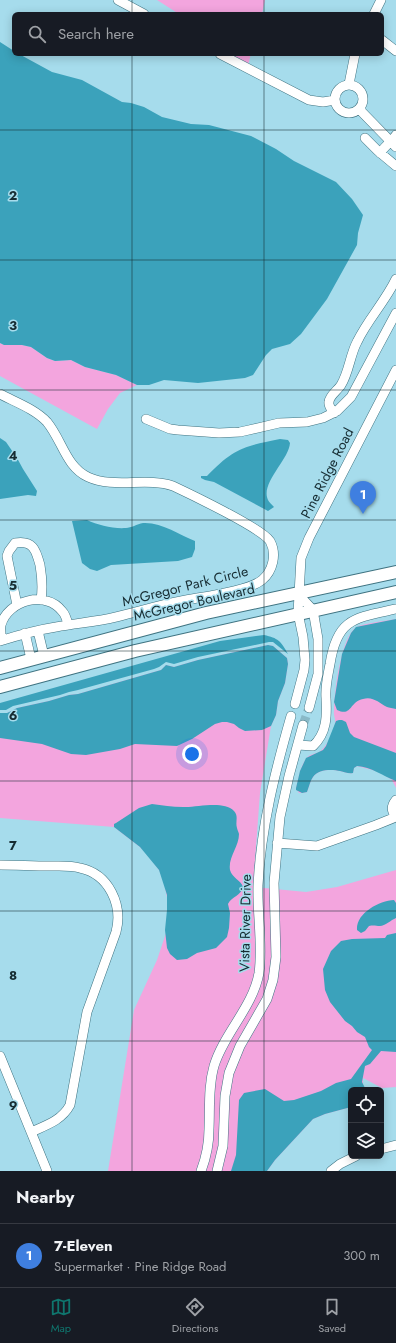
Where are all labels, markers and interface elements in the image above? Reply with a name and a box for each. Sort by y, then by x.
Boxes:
search box [12,12,384,56]
icon: search [26,23,48,45]
text: Search here [58,23,134,45]
text: 2 [9,186,17,205]
text: 3 [9,316,17,335]
street label: Pine Ridge Road [296,424,358,522]
text: 4 [8,446,18,465]
pin: 1 [350,481,376,514]
street label: McGregor Park Circle [120,561,250,611]
text: 5 [9,576,17,595]
street label: McGregor Boulevard [131,578,257,626]
text: 6 [9,706,18,725]
your location [182,744,202,764]
text: 7 [9,836,17,855]
street label: Vista River Drive [234,874,256,972]
text: 8 [9,966,17,985]
map controls [348,1087,384,1159]
button: locate [348,1087,384,1123]
text: 9 [9,1096,18,1115]
button: layers [348,1123,384,1159]
text: Nearby [16,1185,74,1209]
text: 7-Eleven [54,1235,113,1257]
text: 1 [26,1246,32,1265]
text: 300 m [343,1246,380,1265]
text: Supermarket · Pine Ridge Road [54,1257,226,1276]
tab: Map [50,1296,72,1336]
tab: Directions [172,1296,218,1336]
tab: Saved [318,1296,346,1336]

